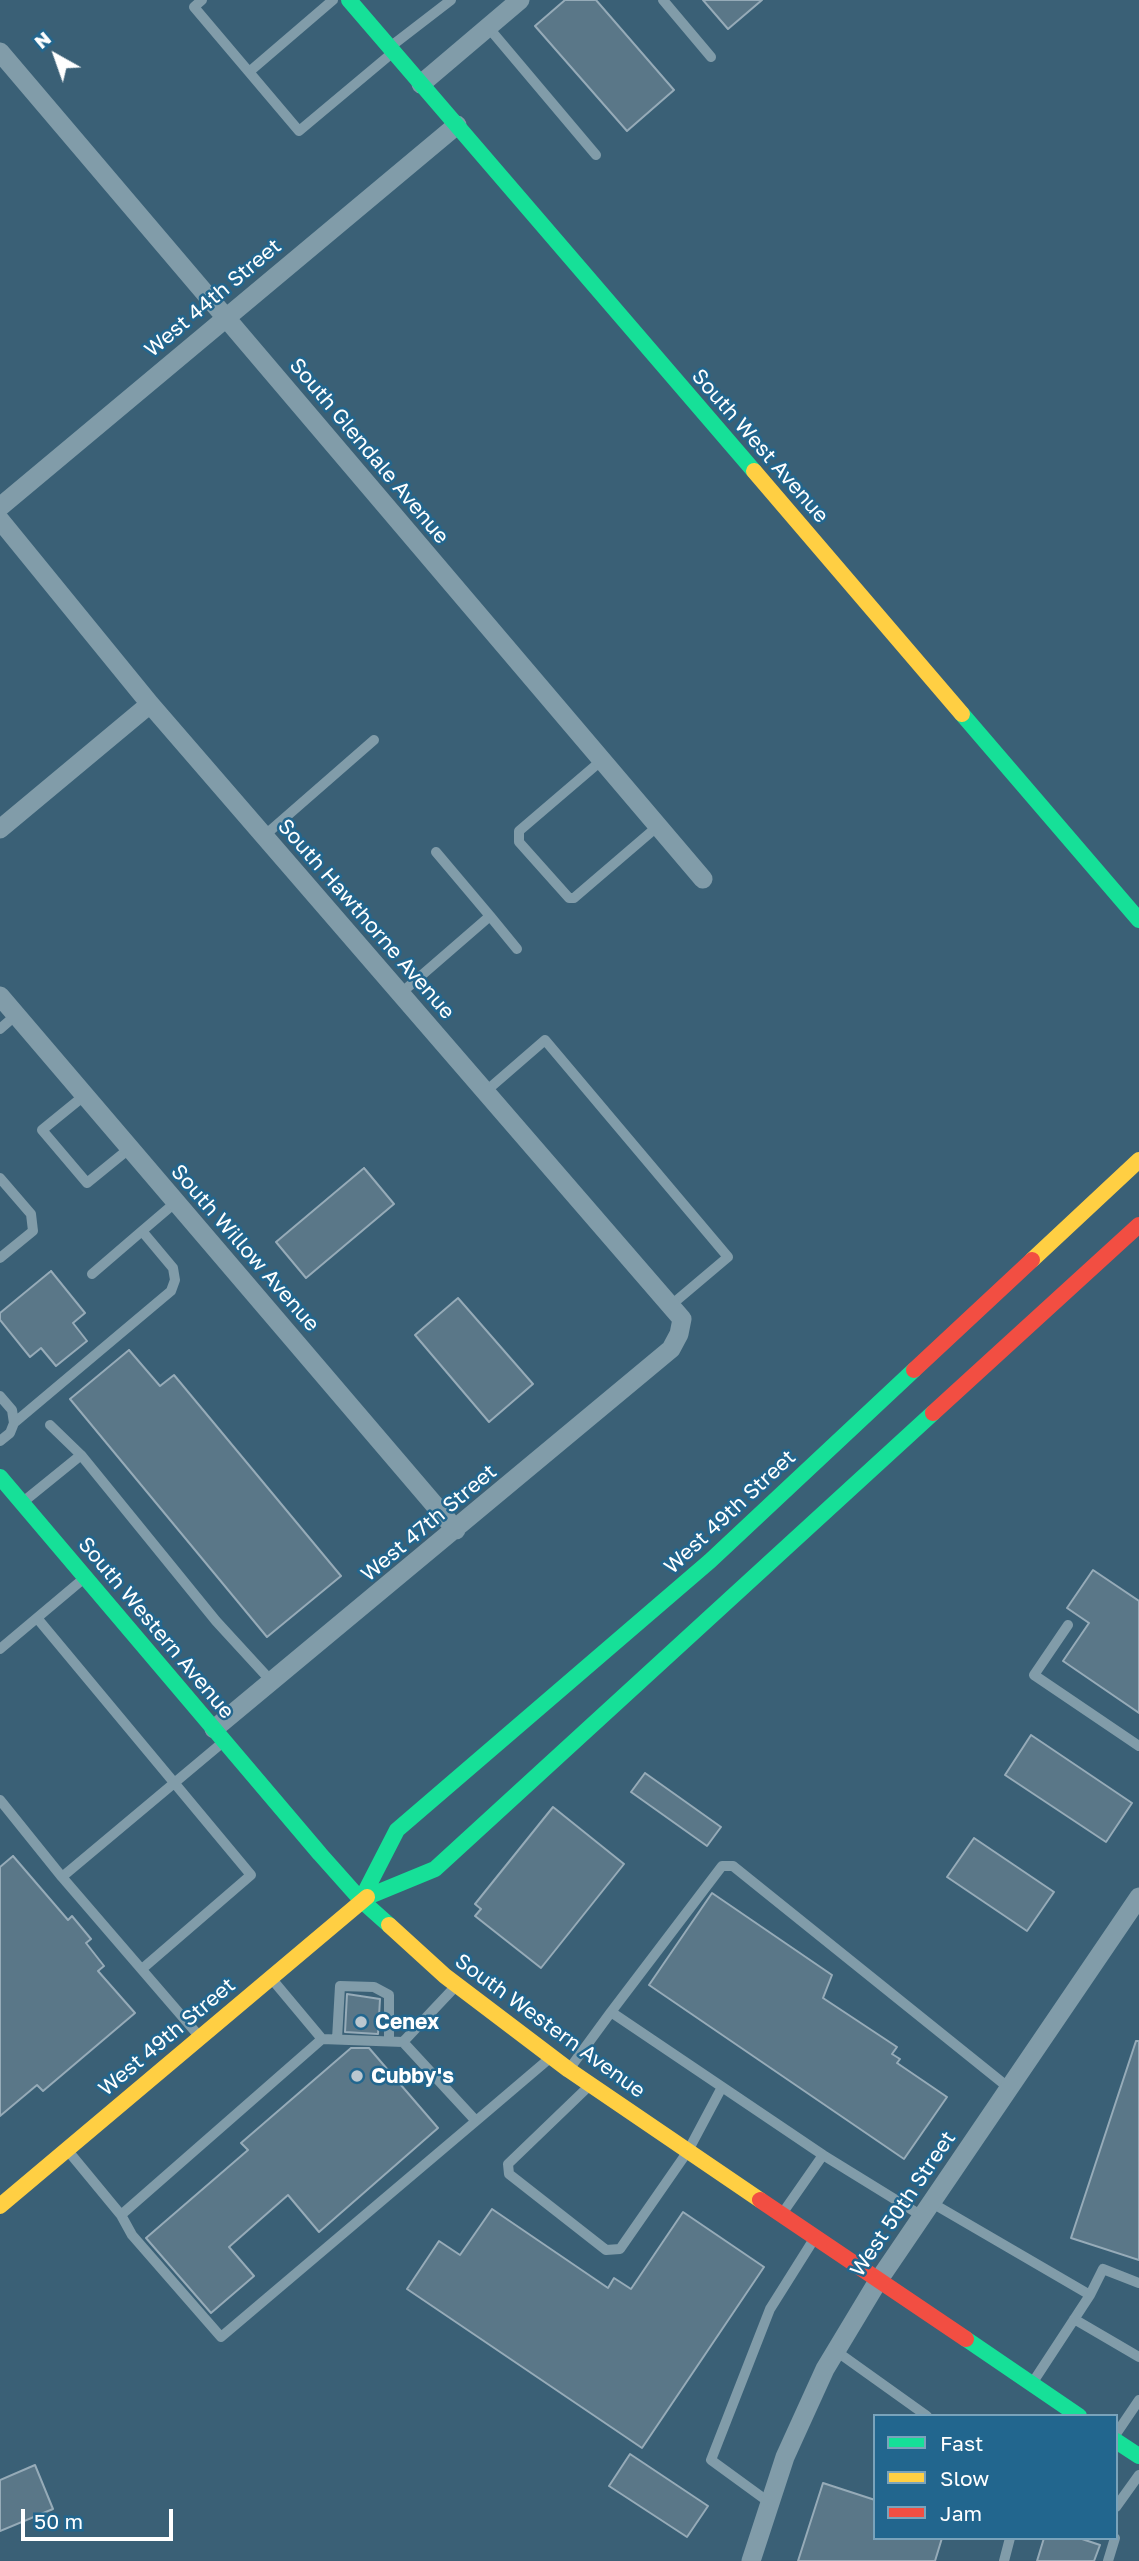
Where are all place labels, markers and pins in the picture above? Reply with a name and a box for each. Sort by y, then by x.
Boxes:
place label: Cenex [375,2009,439,2035]
marker: Cenex [353,2014,369,2030]
place label: Cubby's [371,2063,454,2089]
marker: Cubby's [349,2068,365,2084]

